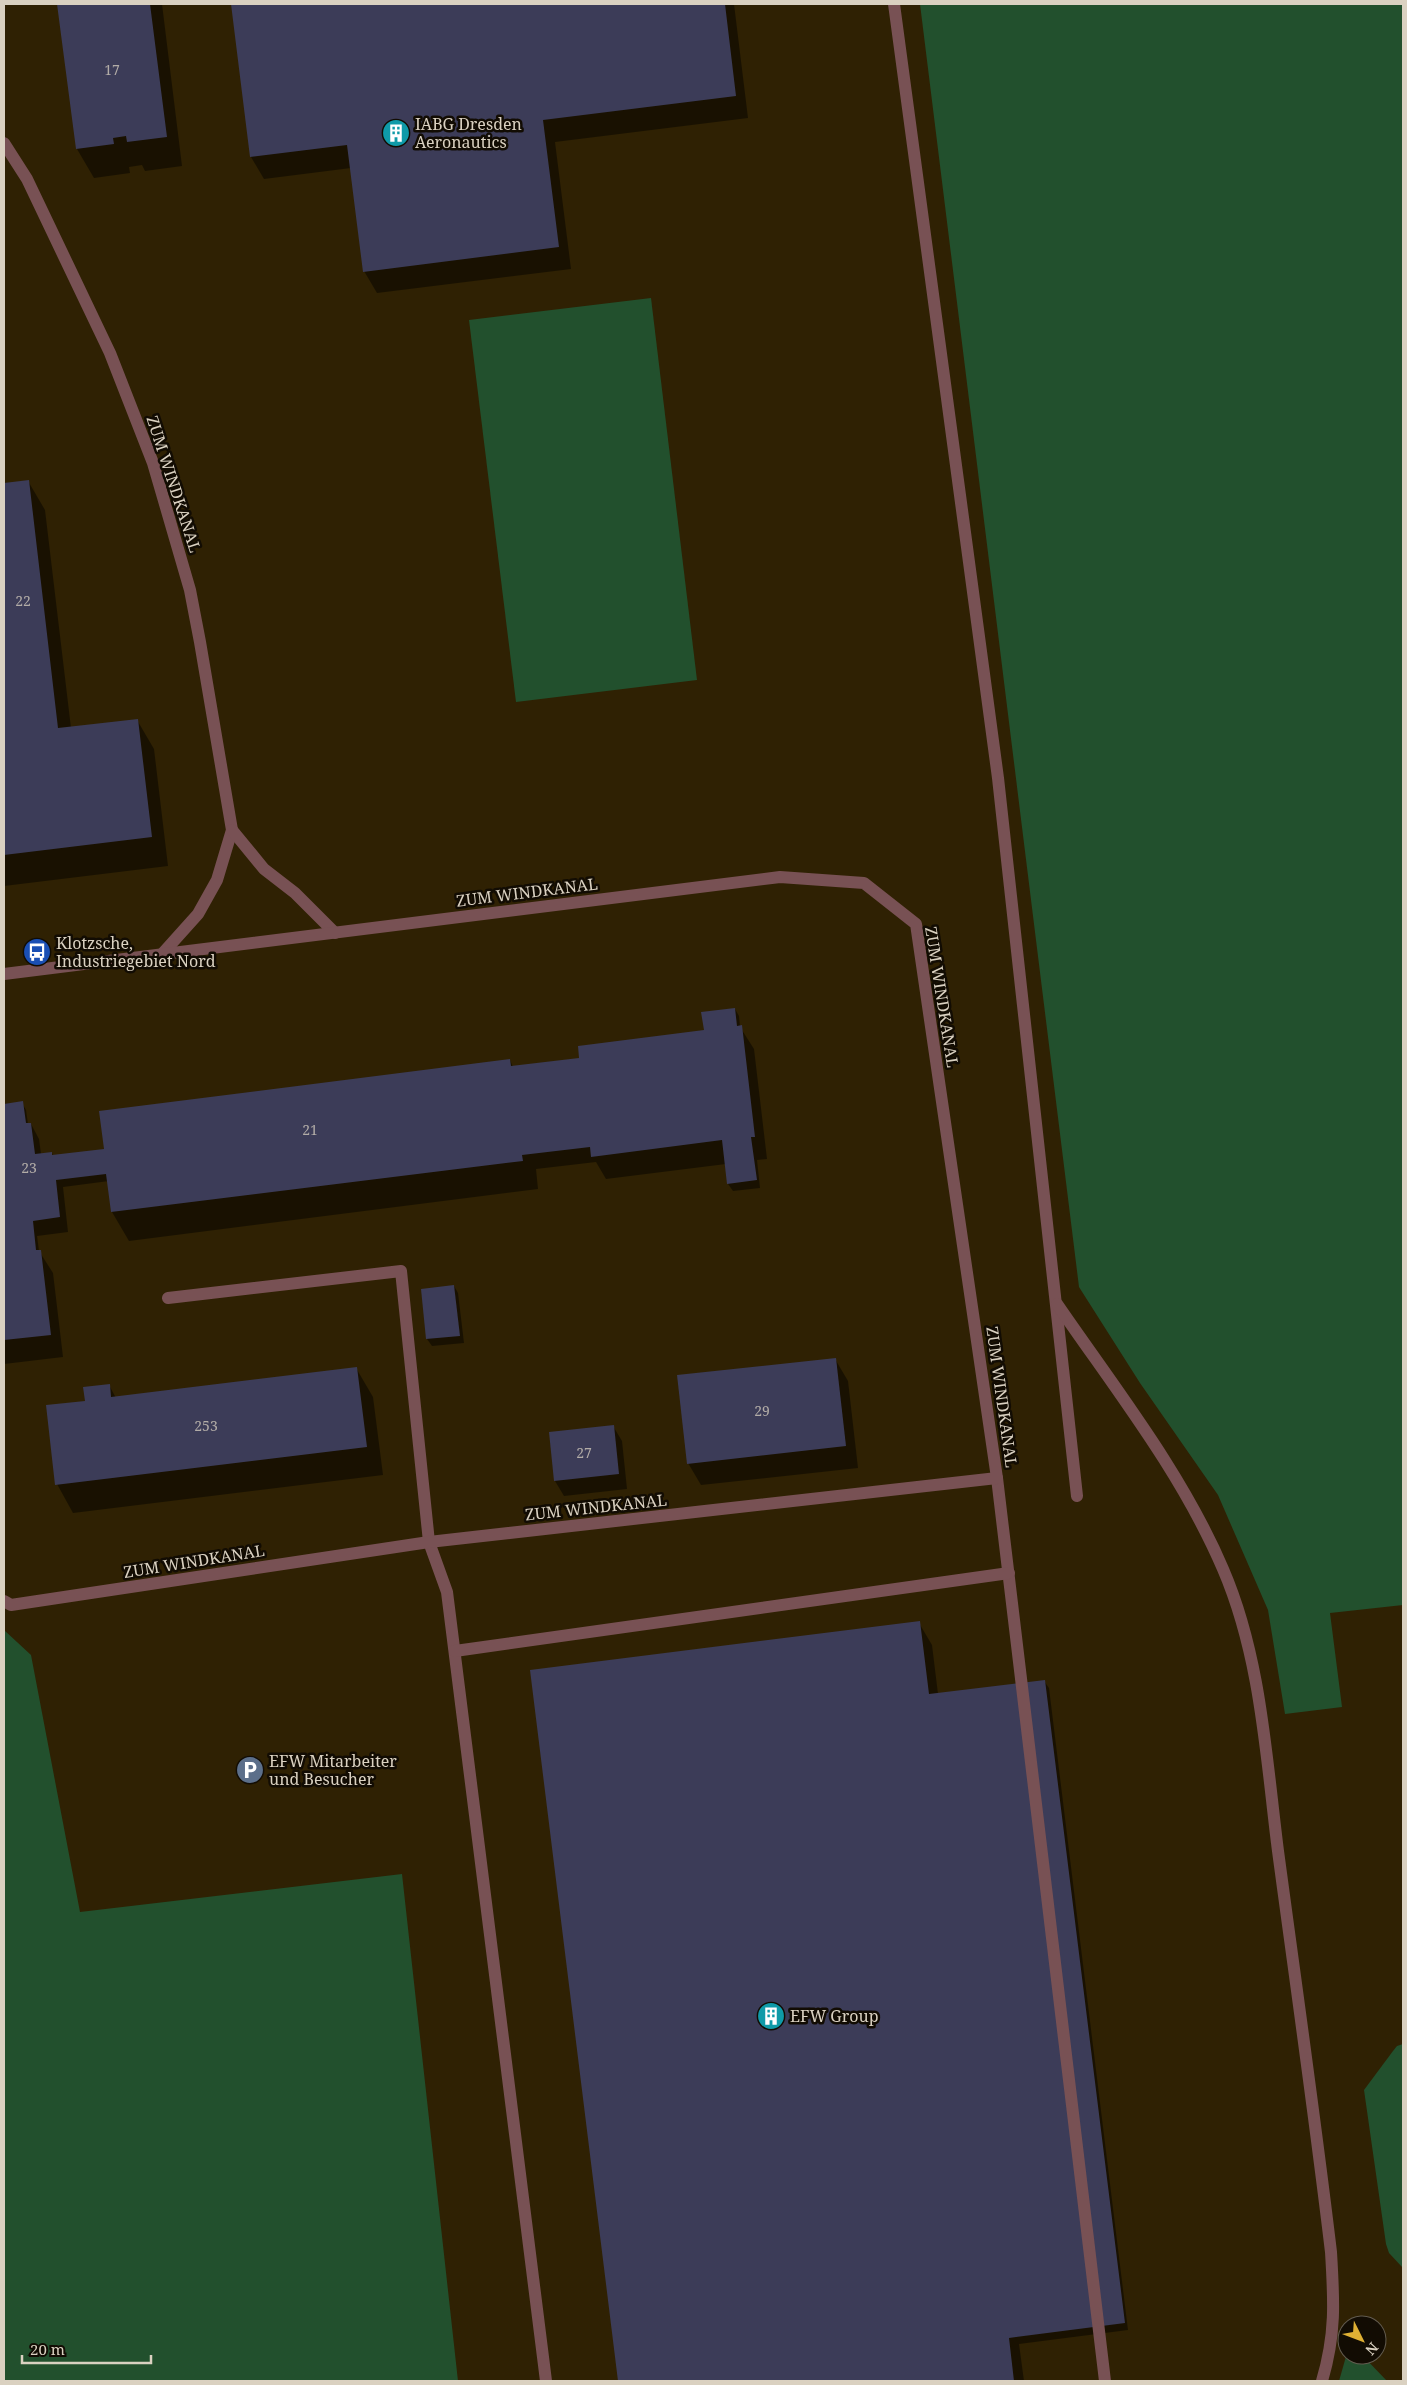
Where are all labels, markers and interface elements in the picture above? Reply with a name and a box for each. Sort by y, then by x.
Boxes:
house number: 17 [104,60,120,79]
place label: IABG Dresden Aeronautics [415,113,522,153]
building icon: IABG Dresden Aeronautics [381,118,411,148]
street label: ZUM WINDKANAL [142,413,206,555]
house number: 22 [15,591,31,610]
street label: ZUM WINDKANAL [455,872,599,912]
street label: ZUM WINDKANAL [920,925,964,1069]
place label: Klotzsche, Industriegebiet Nord [56,932,216,972]
bus stop icon: Klotzsche, Industriegebiet Nord [22,937,52,967]
house number: 21 [302,1120,318,1139]
house number: 23 [21,1158,37,1177]
street label: ZUM WINDKANAL [981,1325,1023,1469]
house number: 29 [754,1401,770,1420]
house number: 253 [194,1416,218,1435]
house number: 27 [576,1443,592,1462]
street label: ZUM WINDKANAL [524,1489,668,1525]
street label: ZUM WINDKANAL [122,1539,266,1583]
place label: EFW Mitarbeiter und Besucher [269,1750,397,1790]
parking icon: EFW Mitarbeiter und Besucher [235,1755,265,1785]
building icon: EFW Group [756,2001,786,2031]
place label: EFW Group [790,2005,879,2027]
north arrow [1337,2315,1387,2365]
scale bar [22,2332,151,2364]
text: 20 m [30,2339,65,2359]
text: N [1361,2339,1383,2359]

